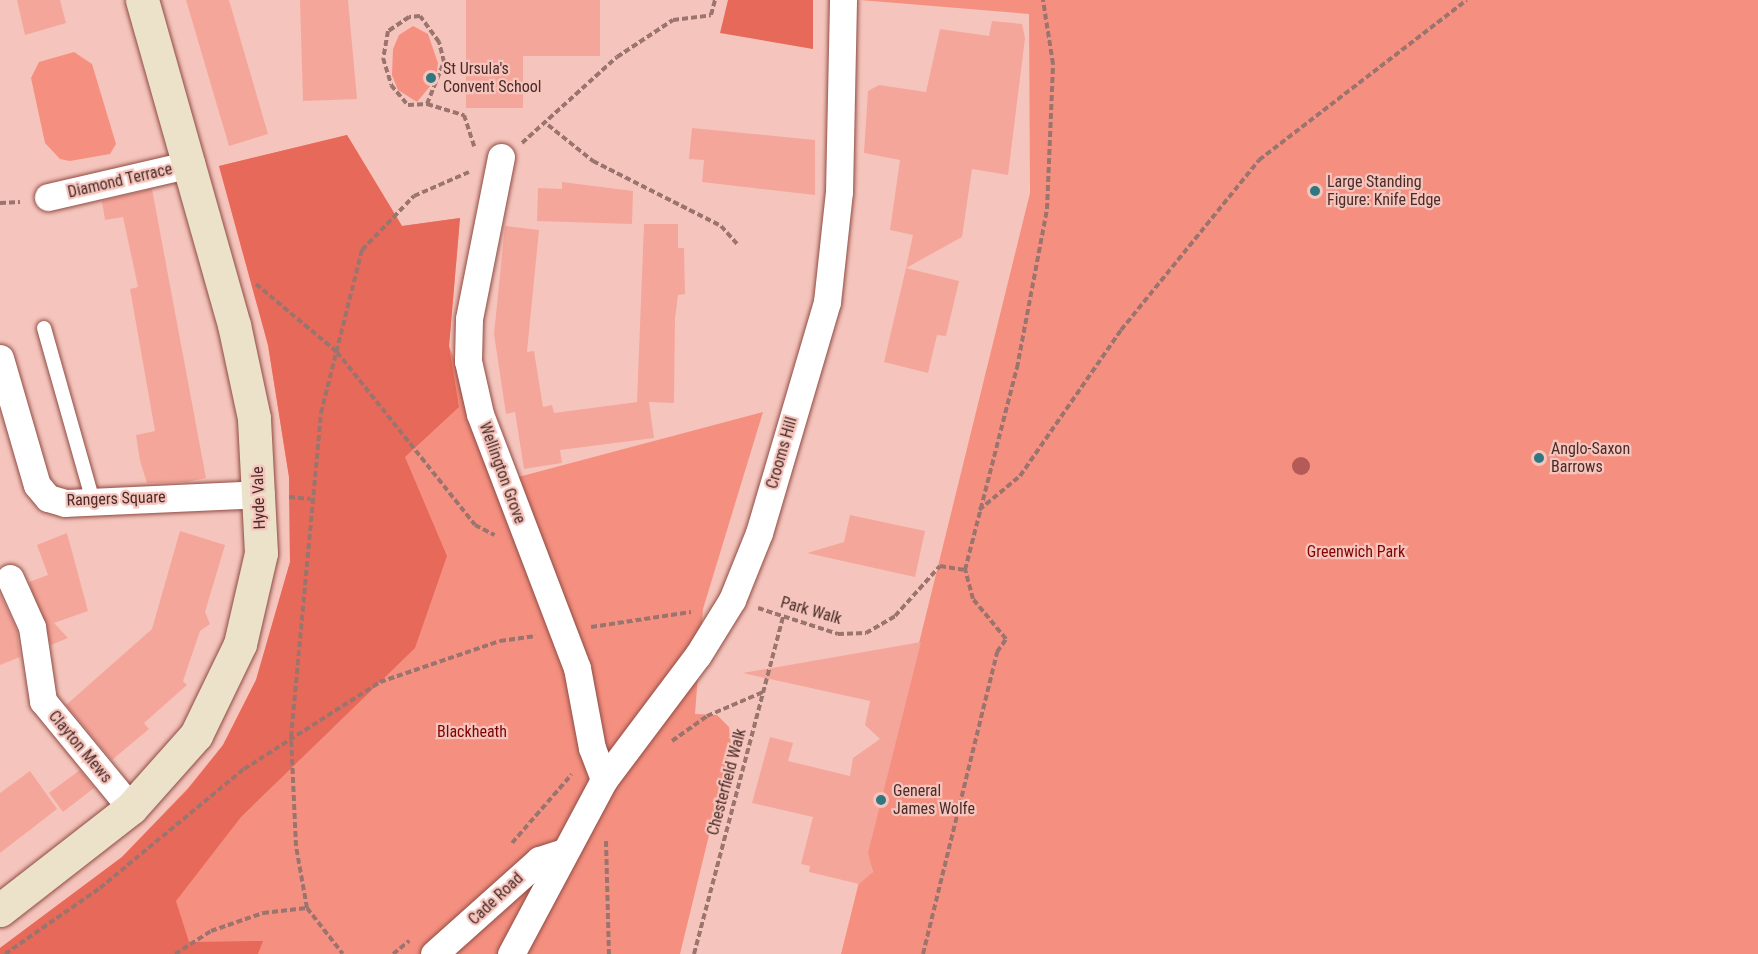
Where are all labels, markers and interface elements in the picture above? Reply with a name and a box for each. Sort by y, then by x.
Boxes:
place label: St Ursula's Convent School [443,59,541,97]
marker: St Ursula's Convent School [424,71,438,85]
street label: Diamond Terrace [66,160,174,202]
place label: Large Standing Figure: Knife Edge [1327,172,1441,210]
marker: Large Standing Figure: Knife Edge [1308,184,1322,198]
street label: Crooms Hill [763,415,801,491]
street label: Wellington Grove [475,420,529,526]
place label: Anglo-Saxon Barrows [1551,439,1630,477]
marker: Anglo-Saxon Barrows [1532,451,1546,465]
street label: Hyde Vale [248,466,270,530]
street label: Rangers Square [66,488,166,510]
park label: Greenwich Park [1307,542,1405,562]
street label: Park Walk [778,593,844,629]
street label: Clayton Mews [44,707,116,787]
park label: Blackheath [437,722,507,742]
street label: Chesterfield Walk [704,726,750,838]
place label: General James Wolfe [893,781,975,819]
marker: General James Wolfe [874,793,888,807]
street label: Cade Road [465,869,527,929]

